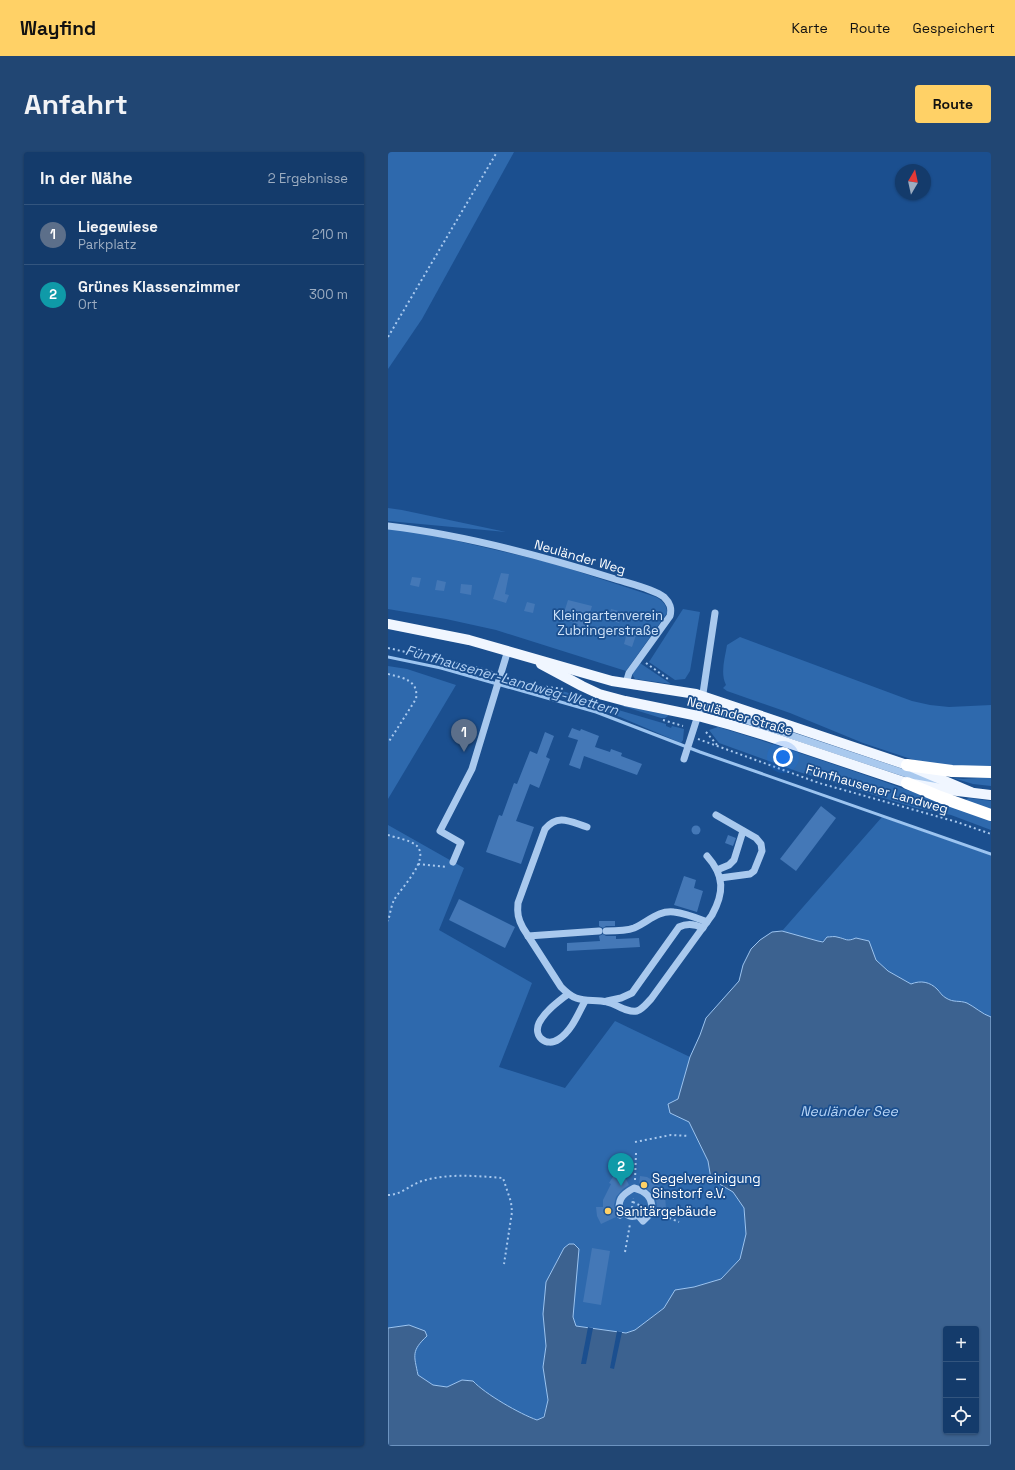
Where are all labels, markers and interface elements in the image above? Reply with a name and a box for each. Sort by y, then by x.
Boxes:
text: Wayfind [20,16,96,41]
text: Karte [792,19,828,37]
text: Route [850,19,890,37]
text: Gespeichert [912,19,995,37]
button: Route [915,85,991,123]
text: Anfahrt [24,86,128,122]
north arrow [895,164,931,200]
text: In der Nähe [40,167,132,189]
text: 2 Ergebnisse [268,170,348,187]
text: Liegewiese [78,217,158,236]
text: 1 [50,226,56,243]
text: 210 m [312,226,348,243]
text: Parkplatz [78,236,136,253]
text: Grünes Klassenzimmer [78,277,240,296]
text: 2 [49,286,57,303]
text: 300 m [309,286,348,303]
text: Ort [78,296,98,313]
street label: Neuländer Weg [532,536,628,578]
park label: Kleingartenverein Zubringerstraße [553,607,663,639]
water label: Fünfhausener-Landweg-Wettern [403,641,621,719]
street label: Neuländer Straße [685,693,795,739]
pin: 1 [451,719,477,752]
your location [773,747,793,767]
street label: Fünfhausener Landweg [804,761,950,817]
water label: Neuländer See [800,1102,898,1120]
pin: 2 [608,1153,634,1186]
place label: Segelvereinigung Sinstorf e.V. [652,1170,761,1202]
marker: Segelvereinigung Sinstorf e.V. [639,1180,649,1190]
place label: Sanitärgebäude [616,1203,716,1220]
marker: Sanitärgebäude [603,1206,613,1216]
map controls [943,1326,979,1434]
button: + [943,1326,979,1362]
button: − [943,1362,979,1398]
button: locate [943,1398,979,1434]

